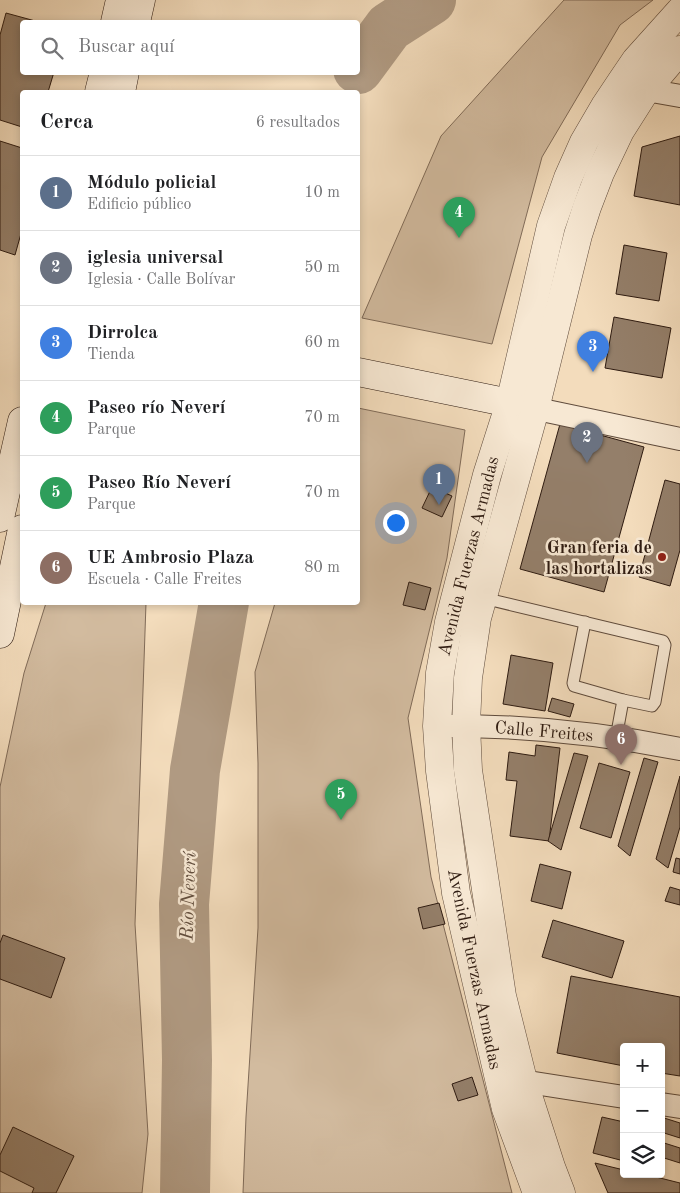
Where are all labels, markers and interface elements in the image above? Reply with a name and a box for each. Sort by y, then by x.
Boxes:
search box [20,20,360,75]
icon: search [38,34,66,62]
text: Buscar aquí [78,38,174,57]
text: Cerca [40,112,93,133]
text: 6 resultados [256,115,340,131]
text: Módulo policial [87,174,216,193]
text: 1 [51,185,61,201]
text: 10 m [304,185,340,201]
text: Edificio público [87,197,191,213]
pin: 4 [443,197,475,238]
text: iglesia universal [87,249,223,268]
text: 2 [51,260,61,276]
text: 50 m [304,260,340,276]
text: Iglesia · Calle Bolívar [87,272,235,288]
text: Dirrolca [87,324,158,343]
pin: 3 [577,331,609,372]
text: 3 [51,335,61,351]
text: 60 m [304,335,340,351]
text: Tienda [87,347,135,363]
text: Paseo río Neverí [87,399,225,418]
text: 4 [51,410,61,426]
text: 70 m [304,410,340,426]
text: Parque [87,422,136,438]
pin: 2 [571,422,603,463]
street label: Avenida Fuerzas Armadas [435,454,503,658]
pin: 1 [423,464,455,505]
text: Paseo Río Neverí [87,474,231,493]
text: 5 [51,485,61,501]
text: 70 m [304,485,340,501]
text: Parque [87,497,136,513]
your location [383,510,409,536]
place label: Gran feria de las hortalizas [546,539,652,578]
text: UE Ambrosio Plaza [87,549,254,568]
marker: Gran feria de las hortalizas [656,551,668,563]
text: 6 [51,560,61,576]
text: 80 m [304,560,340,576]
text: Escuela · Calle Freites [87,572,242,588]
street label: Calle Freites [494,719,594,745]
pin: 6 [605,724,637,765]
pin: 5 [325,779,357,820]
water label: Río Neverí [178,850,201,941]
street label: Avenida Fuerzas Armadas [444,867,504,1072]
map controls [620,1043,665,1178]
button: + [620,1043,665,1088]
button: − [620,1088,665,1133]
button: layers [620,1133,665,1178]

